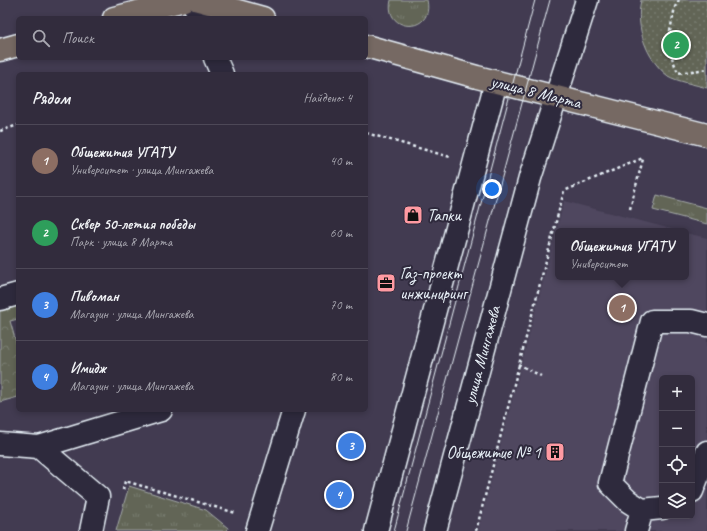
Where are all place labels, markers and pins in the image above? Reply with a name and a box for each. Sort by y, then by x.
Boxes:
pin: 2 [663,30,689,60]
shop icon: Тапки [402,204,424,226]
place label: Тапки [427,205,463,226]
place label: Газ-проект инжиниринг [400,263,469,304]
office icon: Газ-проект инжиниринг [375,272,397,294]
pin: 1 [609,293,635,323]
pin: 3 [338,431,364,461]
building icon: Общежитие № 1 [544,441,566,463]
place label: Общежитие № 1 [446,442,542,463]
pin: 4 [326,480,352,510]

